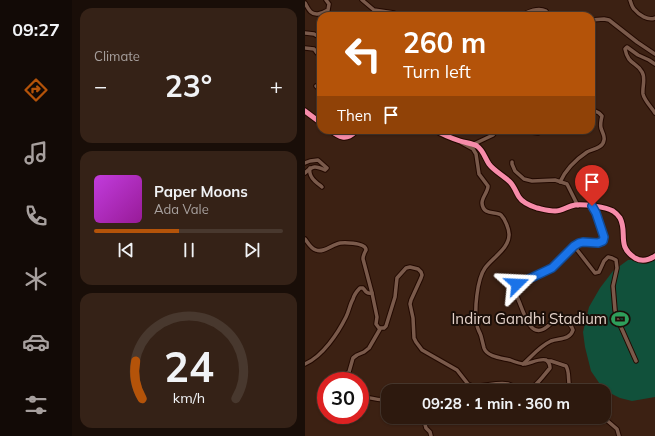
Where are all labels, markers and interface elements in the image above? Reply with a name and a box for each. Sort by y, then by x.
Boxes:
text: 09:27 [12,18,60,41]
text: 260 m [403,25,486,60]
icon: left [337,28,389,80]
text: Climate [94,48,140,64]
text: Turn left [403,60,471,83]
text: 23° [165,67,212,105]
text: − [94,72,107,100]
text: + [270,72,283,100]
icon: directions [22,76,50,104]
icon: arrive [380,104,402,126]
text: Then [337,106,372,125]
icon: music [22,139,50,167]
pin [575,165,609,206]
icon: arrive [581,171,603,193]
text: Paper Moons [154,182,248,201]
text: Ada Vale [154,201,209,217]
icon: phone [22,202,50,230]
icon: previous [115,239,137,261]
icon: pause [178,239,200,261]
icon: next [241,239,263,261]
position arrow [496,263,538,305]
icon: climate [22,265,50,293]
place label: Indira Gandhi Stadium [451,309,607,328]
sports icon: Indira Gandhi Stadium [610,309,630,329]
icon: car [22,328,50,356]
text: 24 [164,339,213,391]
speed limit sign: 30 [317,372,369,424]
text: km/h [172,388,205,406]
icon: filters [22,391,50,419]
text: 09:28 · 1 min · 360 m [422,394,570,413]

